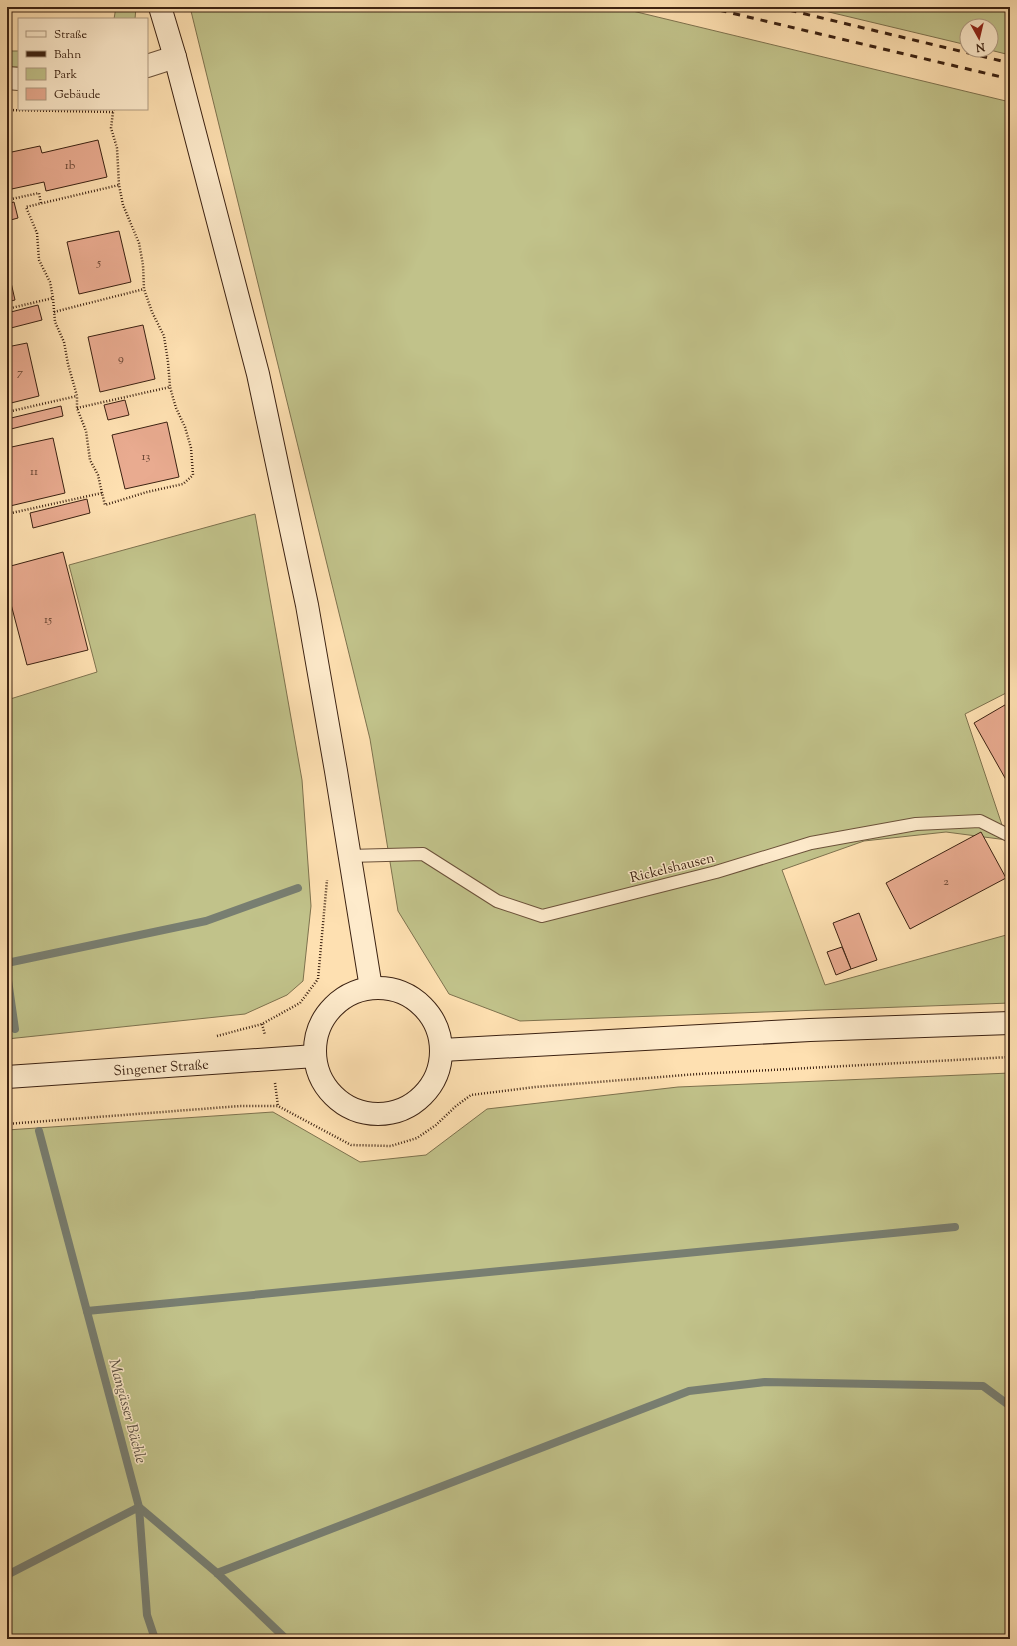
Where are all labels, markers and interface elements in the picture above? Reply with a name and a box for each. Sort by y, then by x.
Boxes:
legend [18,18,148,110]
north arrow [959,18,999,58]
text: Straße [54,26,88,44]
text: N [975,38,987,55]
text: Bahn [54,46,81,64]
text: Park [54,66,77,84]
text: Gebäude [54,86,101,104]
house number: 1b [65,157,76,175]
house number: 5 [96,254,101,272]
house number: 9 [118,350,124,368]
house number: 7 [17,364,23,382]
house number: 13 [142,448,151,466]
house number: 11 [30,463,38,481]
house number: 15 [44,611,52,629]
street label: Rickelshausen [628,849,717,889]
house number: 2 [943,873,949,891]
street label: Singener Straße [113,1056,209,1082]
water label: Mangässer Bächle [103,1357,151,1466]

